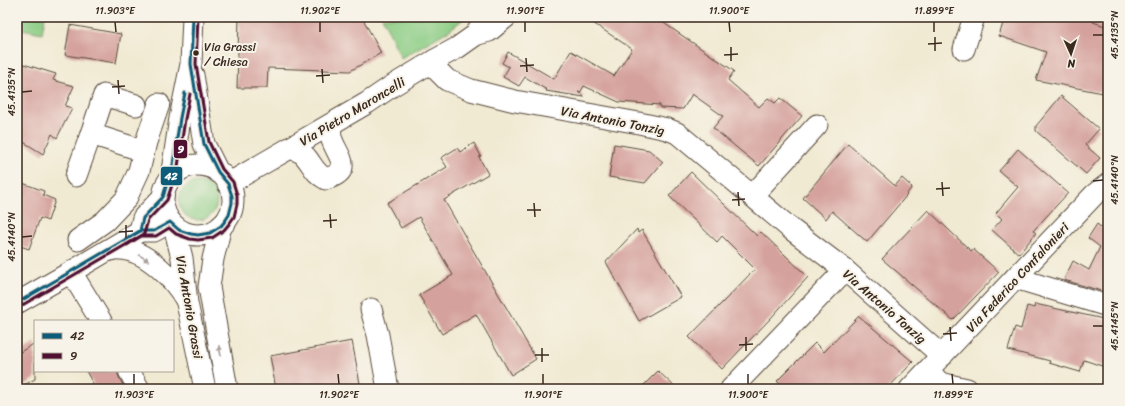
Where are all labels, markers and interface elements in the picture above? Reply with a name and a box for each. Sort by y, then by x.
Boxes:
text: 11.903°E [95,2,136,20]
text: 11.902°E [300,2,341,20]
text: 11.901°E [506,2,546,20]
text: 11.900°E [709,2,751,20]
text: 11.899°E [914,2,955,20]
text: 45.4135°N [1106,11,1124,59]
north arrow [1051,34,1091,74]
place label: Via Grassi / Chiesa [204,36,256,73]
marker: Via Grassi / Chiesa [191,48,201,58]
text: N [1067,54,1077,73]
text: 45.4135°N [3,68,21,116]
street label: Via Pietro Maroncelli [295,70,410,152]
street label: Via Antonio Tonzig [559,99,667,142]
line badge: 9 [173,139,188,159]
text: 9 [178,140,185,159]
text: 45.4140°N [1106,155,1124,205]
line badge: 42 [160,166,183,186]
text: 42 [163,167,178,186]
text: 45.4140°N [3,212,21,262]
street label: Via Federico Confalonieri [960,217,1075,338]
one-way arrow [139,254,149,262]
street label: Via Antonio Grassi [169,254,210,361]
street label: Via Antonio Tonzig [837,263,932,350]
text: 45.4145°N [1106,301,1124,351]
legend [34,320,174,372]
text: 42 [70,325,85,347]
text: 9 [70,345,77,367]
one-way arrow [217,345,223,357]
text: 11.903°E [114,386,155,404]
text: 11.902°E [319,386,360,404]
text: 11.901°E [524,386,564,404]
text: 11.900°E [728,386,770,404]
text: 11.899°E [933,386,974,404]

